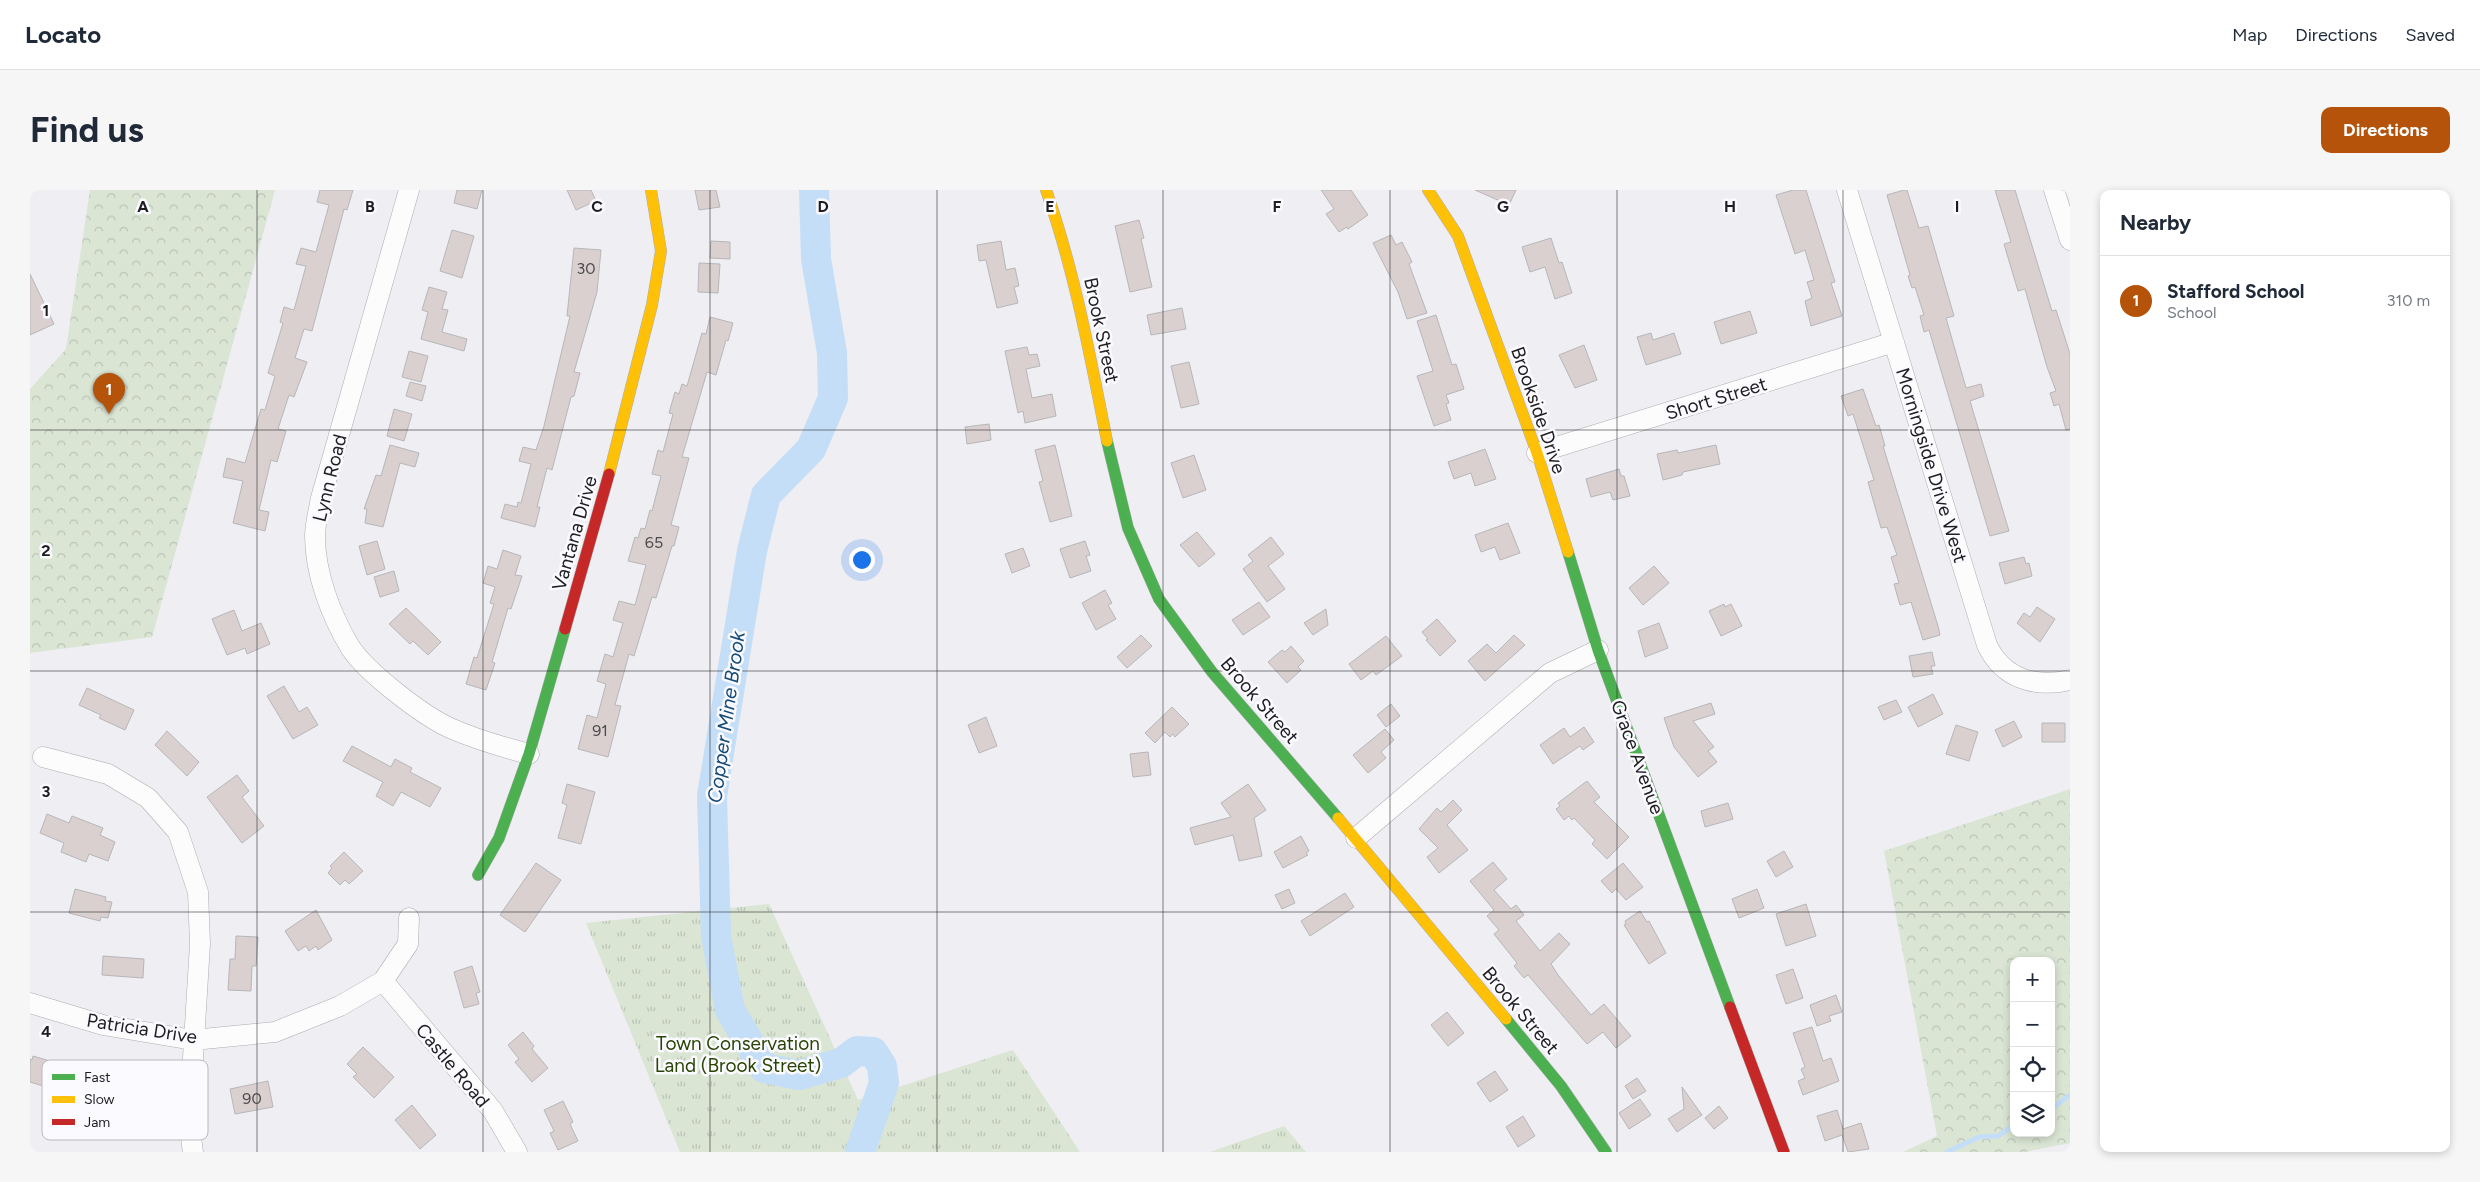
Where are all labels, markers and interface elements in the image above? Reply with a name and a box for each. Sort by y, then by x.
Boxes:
text: Locato [25,20,101,49]
text: Map [2232,24,2267,46]
text: Directions [2295,24,2377,46]
text: Saved [2405,24,2455,46]
button: Directions [2321,107,2450,153]
text: Find us [30,109,144,151]
text: A [137,197,149,216]
text: B [365,197,375,216]
text: C [591,197,603,216]
text: D [817,197,829,216]
text: E [1045,197,1055,216]
text: F [1273,197,1282,216]
text: G [1497,197,1509,216]
text: H [1724,197,1736,216]
text: I [1955,197,1959,216]
text: Nearby [2120,210,2191,235]
house number: 30 [577,259,595,278]
street label: Brook Street [1079,275,1124,385]
text: Stafford School [2167,280,2304,303]
text: 1 [2133,291,2139,310]
text: 310 m [2387,291,2430,310]
text: 1 [43,301,49,320]
text: School [2167,303,2217,322]
street label: Brookside Drive [1506,344,1571,477]
street label: Morningside Drive West [1891,365,1972,565]
street label: Short Street [1663,372,1770,425]
pin: 1 [93,373,125,414]
street label: Lynn Road [308,432,351,524]
street label: Vantana Drive [547,473,602,593]
house number: 65 [645,533,663,552]
text: 2 [41,541,51,560]
your location [849,547,875,573]
water label: Copper Mine Brook [702,628,750,804]
street label: Brook Street [1216,652,1303,748]
street label: Grace Avenue [1606,697,1669,818]
house number: 91 [592,721,608,740]
text: 3 [42,782,51,801]
map controls [2010,957,2055,1137]
button: + [2010,957,2055,1002]
street label: Brook Street [1477,962,1564,1059]
button: − [2010,1002,2055,1047]
street label: Patricia Drive [85,1008,199,1049]
street label: Castle Road [411,1019,494,1112]
text: 4 [41,1022,51,1041]
park label: Town Conservation Land (Brook Street) [655,1032,821,1077]
button: locate [2010,1047,2055,1092]
legend [42,1060,208,1140]
text: Fast [84,1069,110,1086]
house number: 90 [242,1089,262,1108]
text: Slow [84,1091,115,1108]
button: layers [2010,1092,2055,1137]
text: Jam [84,1114,110,1131]

